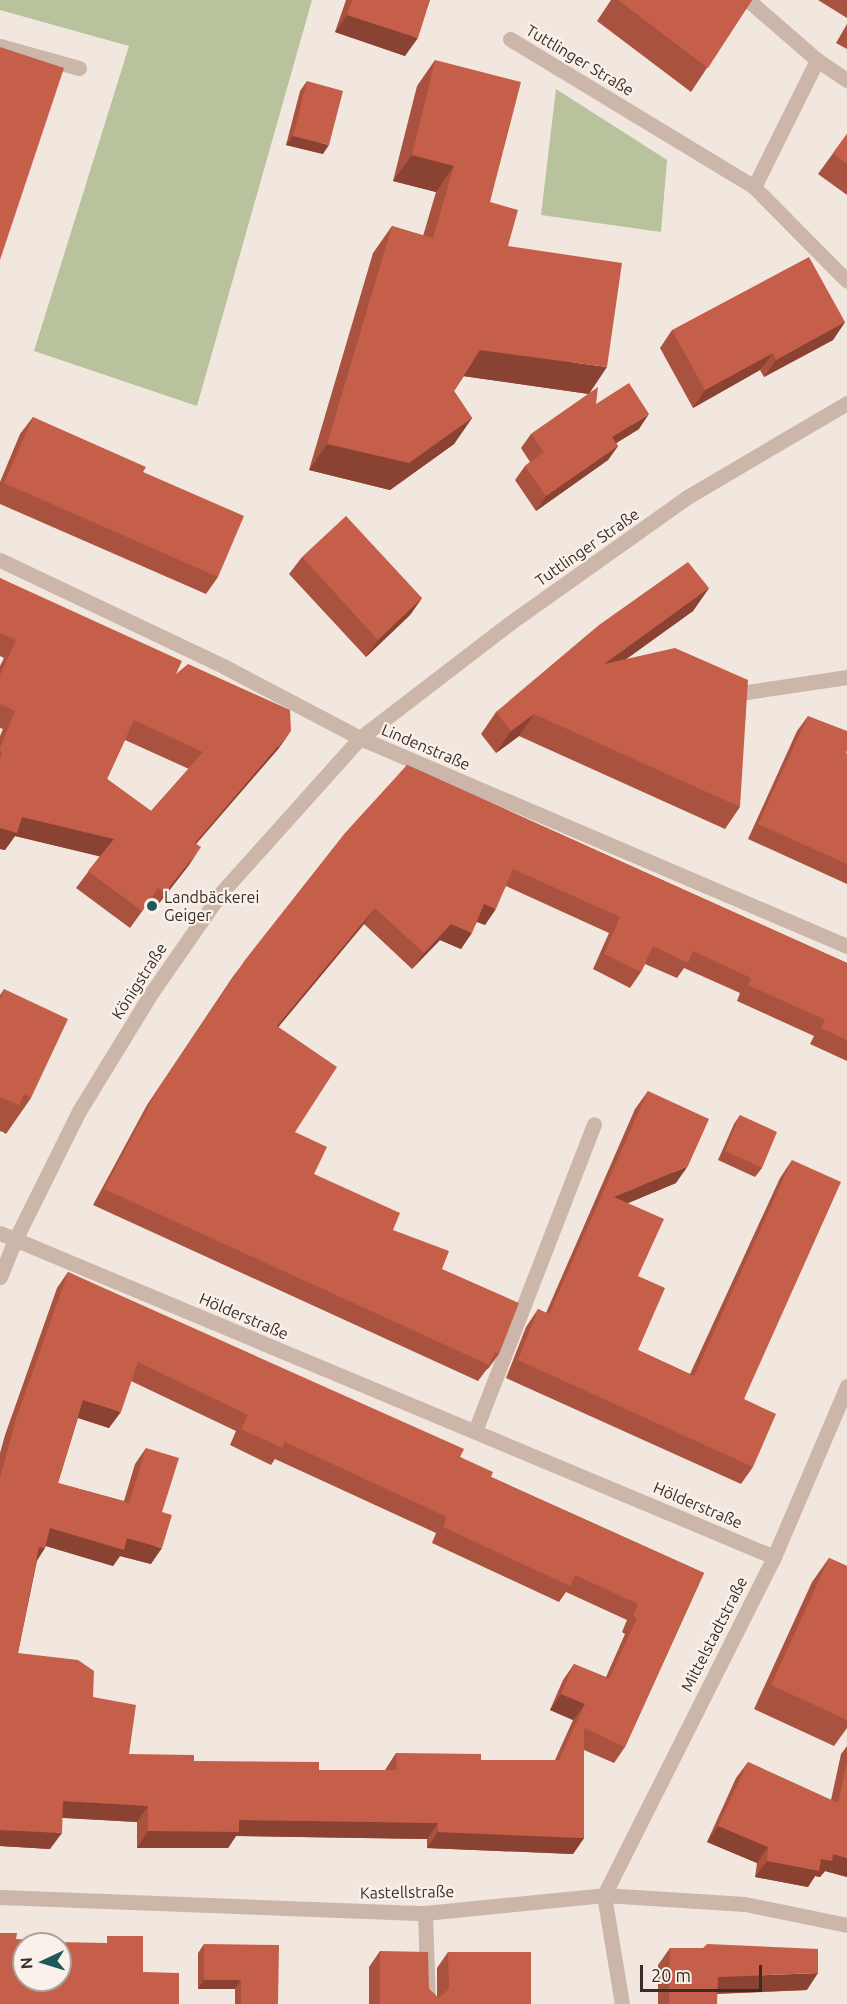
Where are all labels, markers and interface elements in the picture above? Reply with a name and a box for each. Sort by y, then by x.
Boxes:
street label: Tuttlinger Straße [523,20,637,100]
street label: Tuttlinger Straße [531,504,643,590]
street label: Lindenstraße [379,720,473,774]
place label: Landbäckerei Geiger [164,887,259,925]
marker: Landbäckerei Geiger [145,899,159,913]
street label: Königstraße [107,939,171,1023]
street label: Hölderstraße [197,1289,291,1343]
street label: Hölderstraße [651,1478,745,1532]
street label: Mittelstadtstraße [677,1573,751,1695]
street label: Kastellstraße [360,1882,454,1902]
north arrow [12,1932,72,1992]
scale bar [643,1953,764,1991]
text: N [17,1957,35,1970]
text: 20 m [651,1965,691,1985]

